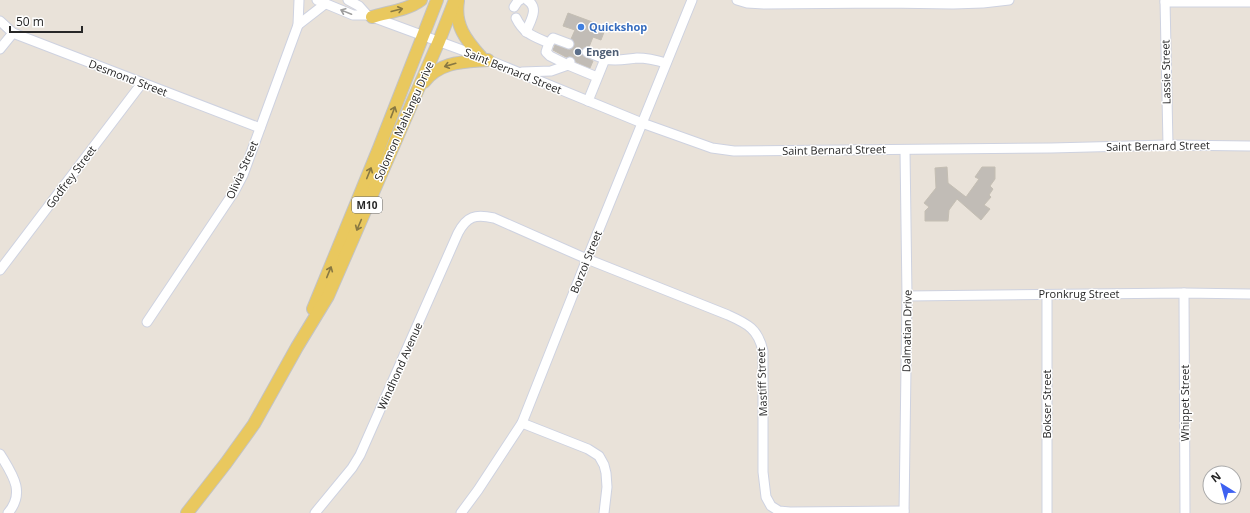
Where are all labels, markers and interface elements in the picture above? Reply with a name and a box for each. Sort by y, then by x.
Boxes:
one-way arrow [390,6,403,13]
scale bar [10,8,82,34]
one-way arrow [340,8,352,15]
text: 50 m [16,13,44,30]
place label: Quickshop [589,19,647,34]
marker: Quickshop [576,22,586,32]
street label: Lassie Street [1157,39,1174,105]
street label: Saint Bernard Street [462,44,564,97]
place label: Engen [586,44,619,59]
marker: Engen [573,47,583,57]
street label: Desmond Street [87,56,170,99]
street label: Solomon Mahlangu Drive [370,59,437,183]
one-way arrow [444,62,457,69]
one-way arrow [390,106,398,118]
street label: Saint Bernard Street [1106,137,1210,154]
street label: Olivia Street [222,138,261,201]
street label: Saint Bernard Street [782,141,886,158]
street label: Godfrey Street [42,142,99,211]
one-way arrow [366,167,374,179]
road number: M10 [352,197,382,213]
one-way arrow [355,218,362,230]
street label: Borzoi Street [566,228,605,295]
one-way arrow [325,266,333,278]
street label: Pronkrug Street [1038,286,1120,301]
street label: Dalmatian Drive [898,290,915,372]
street label: Windhond Avenue [373,320,426,412]
street label: Mastiff Street [753,347,770,417]
street label: Whippet Street [1177,365,1192,441]
street label: Bokser Street [1039,369,1054,439]
north arrow [1202,465,1242,505]
text: N [1208,468,1224,485]

